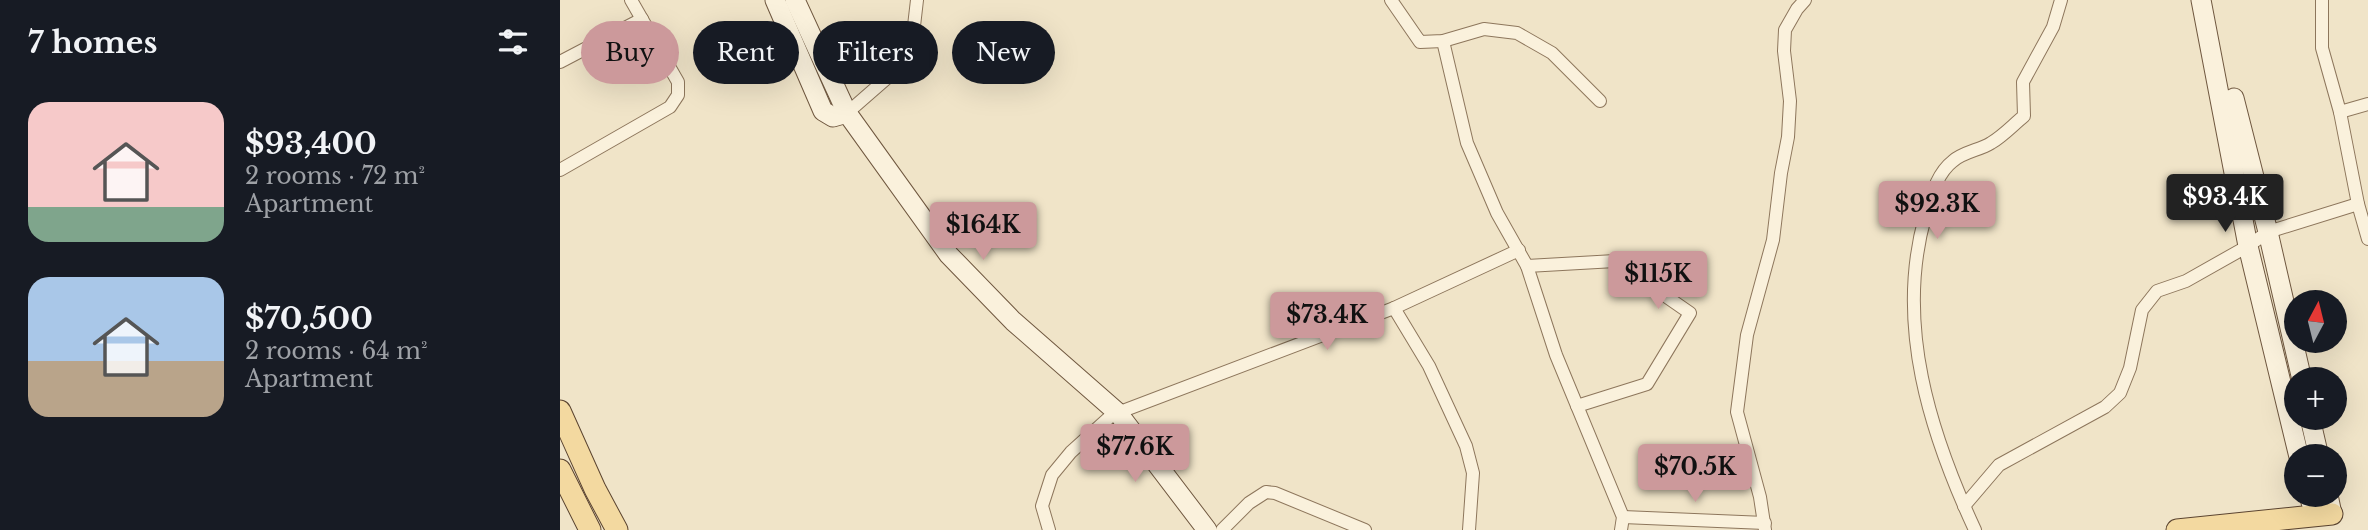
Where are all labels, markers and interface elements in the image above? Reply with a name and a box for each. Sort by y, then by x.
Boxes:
chip: Buy [581,21,679,84]
chip: Rent [693,21,799,84]
chip: Filters [813,21,938,84]
chip: New [952,21,1055,84]
icon: filters [494,23,532,61]
text: 7 homes [28,24,157,61]
text: $93,400 [245,125,377,162]
icon: home [84,130,168,214]
text: 2 rooms · 72 m² [245,162,425,190]
pin: $93.4K [2168,174,2282,234]
pin: $92.3K [1880,182,1994,241]
text: $93.4K [2182,183,2268,211]
text: Apartment [245,190,373,218]
text: $92.3K [1895,190,1979,218]
pin: $164K [934,202,1032,262]
text: $164K [946,211,1020,239]
pin: $115K [1609,252,1707,311]
text: $115K [1624,260,1692,288]
north arrow [2284,290,2347,354]
map controls [2284,290,2347,507]
pin: $73.4K [1270,292,1384,352]
text: $70,500 [245,300,373,337]
text: $73.4K [1286,301,1368,329]
icon: home [84,305,168,389]
text: 2 rooms · 64 m² [245,337,428,365]
text: Apartment [245,365,373,393]
button: + [2284,367,2347,430]
pin: $77.6K [1078,424,1192,484]
text: $77.6K [1096,433,1174,461]
pin: $70.5K [1638,444,1752,504]
button: − [2284,444,2347,507]
text: $70.5K [1654,453,1736,481]

